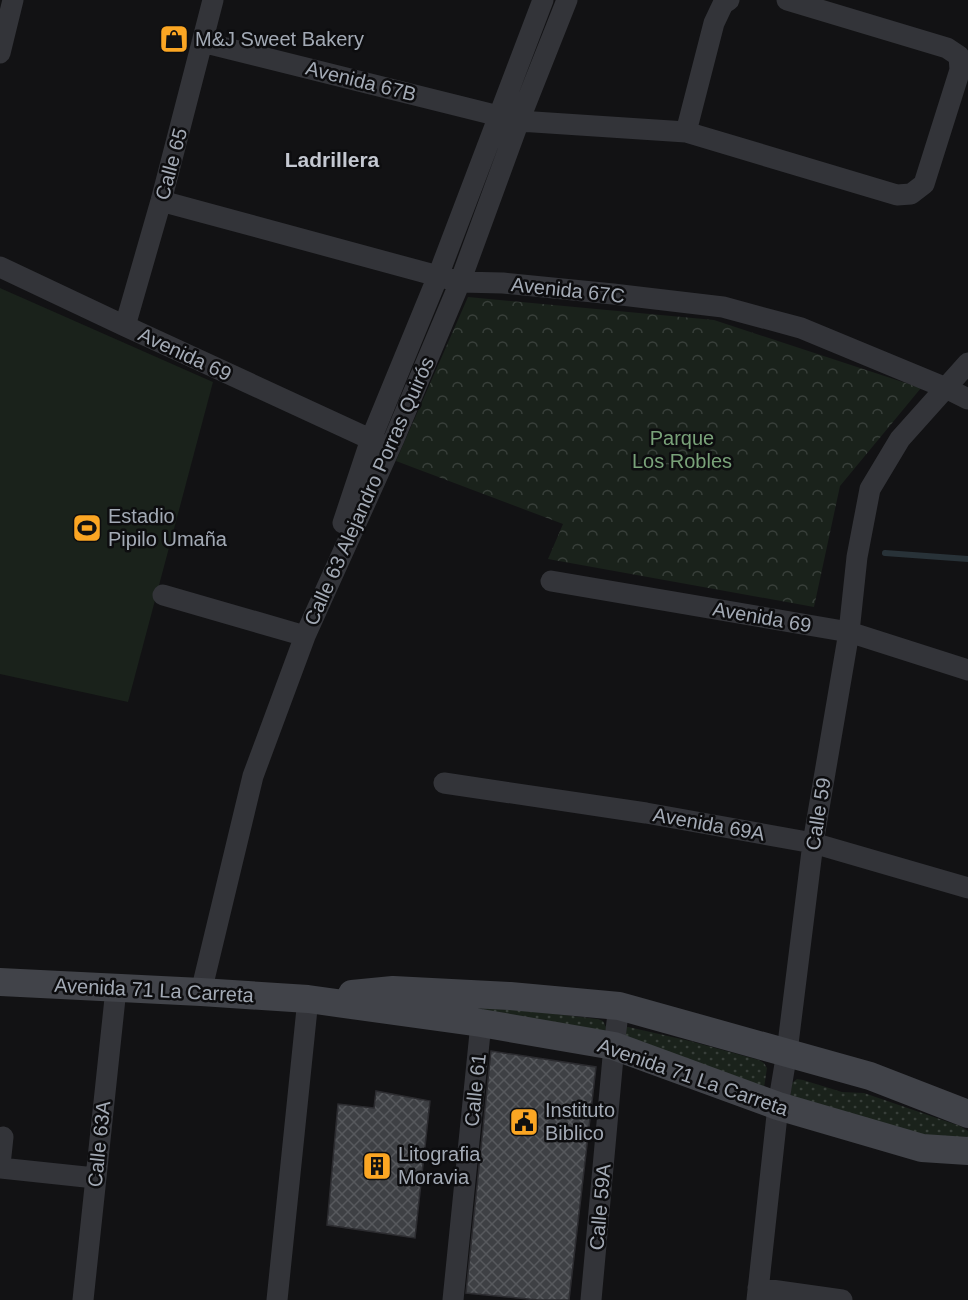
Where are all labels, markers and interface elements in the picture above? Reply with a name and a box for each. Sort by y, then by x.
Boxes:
shop icon: M&J Sweet Bakery [158,23,190,55]
place label: M&J Sweet Bakery [195,28,364,50]
street label: Avenida 67B [303,57,419,105]
street label: Calle 65 [151,126,191,202]
district label: Ladrillera [285,148,380,171]
street label: Avenida 67C [510,273,626,307]
street label: Avenida 69 [135,323,235,385]
street label: Calle 63 Alejandro Porras Quirós [300,353,438,629]
park label: Parque Los Robles [632,427,732,472]
place label: Estadio Pipilo Umaña [108,505,228,550]
sports icon: Estadio Pipilo Umaña [71,512,103,544]
street label: Avenida 69 [711,598,813,636]
street label: Calle 59 [801,776,835,852]
street label: Avenida 69A [651,803,767,845]
street label: Avenida 71 La Carreta [54,974,255,1006]
street label: Avenida 71 La Carreta [595,1034,792,1120]
street label: Calle 61 [460,1052,490,1128]
street label: Calle 63A [84,1099,115,1188]
place label: Instituto Biblico [545,1099,615,1144]
public building icon: Instituto Biblico [508,1106,540,1138]
place label: Litografia Moravia [398,1143,481,1188]
building icon: Litografia Moravia [361,1150,393,1182]
street label: Calle 59A [585,1162,615,1251]

